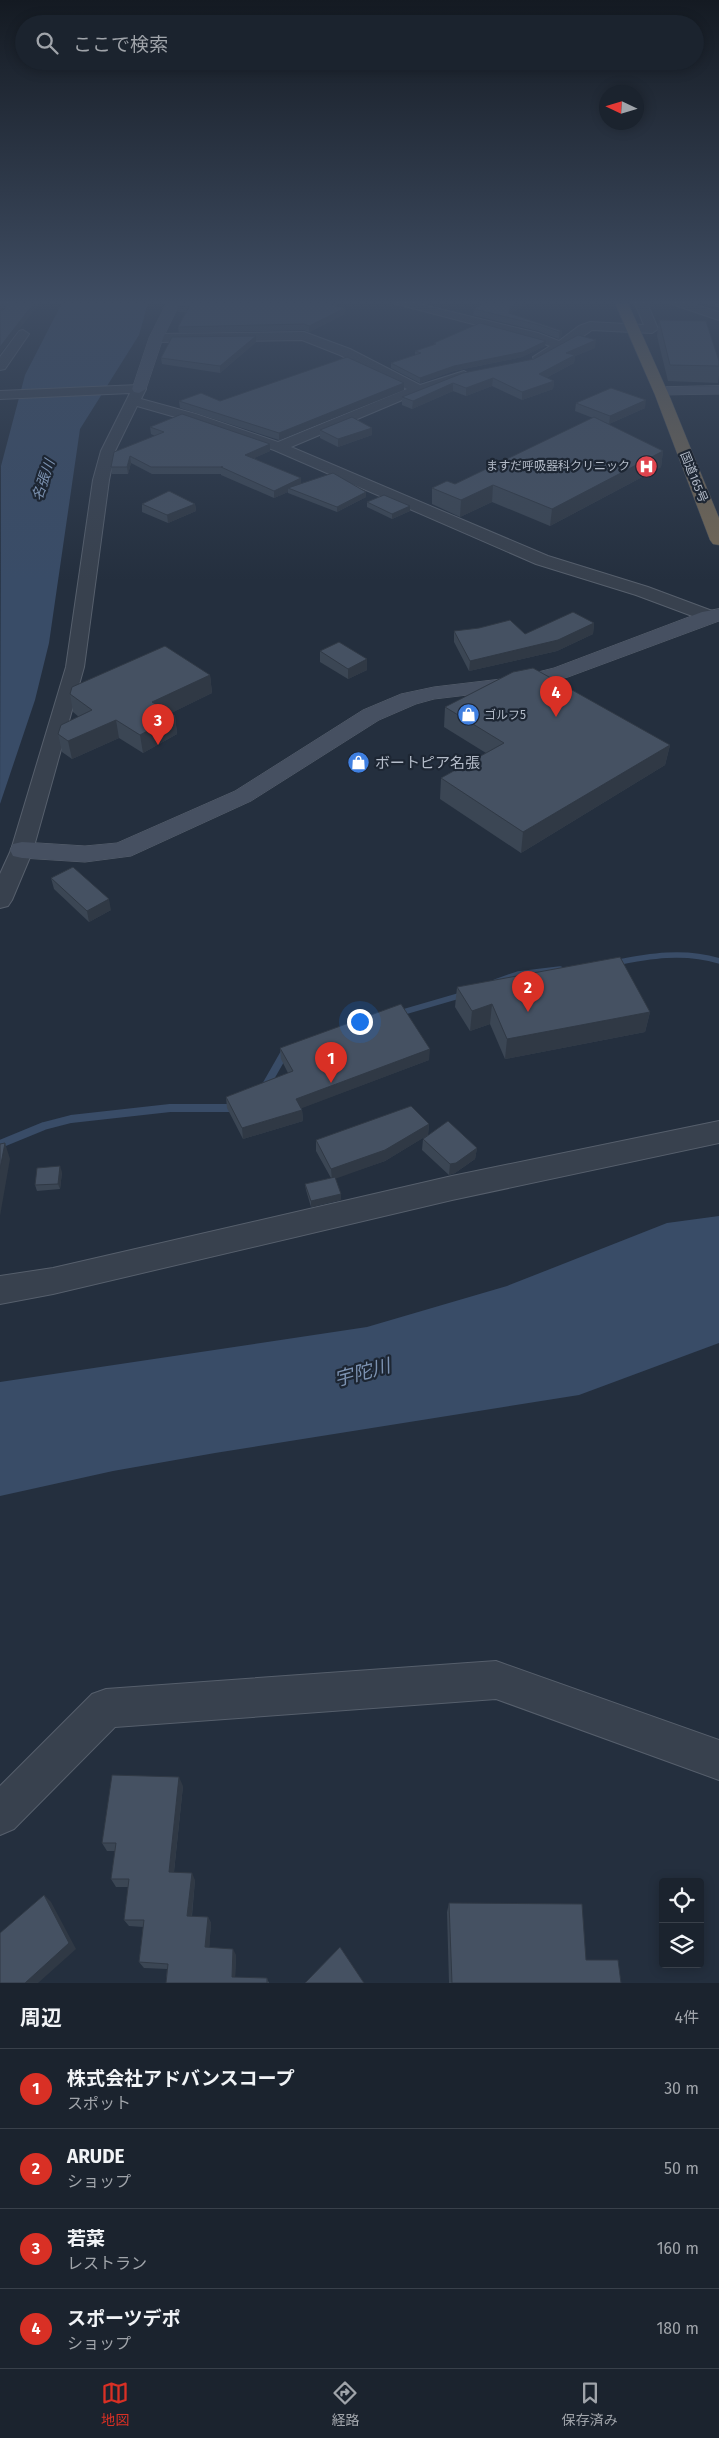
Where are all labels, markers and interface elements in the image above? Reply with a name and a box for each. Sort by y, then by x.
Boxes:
search box [15,15,704,70]
icon: search [33,29,61,57]
text: ここで検索 [73,33,168,56]
north arrow [599,85,644,130]
street label: 国道165号 [677,450,711,504]
hospital icon: ますだ呼吸器科クリニック [634,454,658,478]
water label: 名張川 [29,456,59,503]
place label: ますだ呼吸器科クリニック [486,459,630,473]
pin: 4 [540,676,572,717]
shop icon: ゴルフ5 [456,703,480,727]
pin: 3 [142,704,174,745]
place label: ゴルフ5 [484,708,526,722]
shop icon: ボートピア名張 [347,751,371,775]
place label: ボートピア名張 [375,754,480,772]
pin: 2 [512,971,544,1012]
your location [347,1009,373,1035]
pin: 1 [315,1042,347,1083]
water label: 宇陀川 [332,1353,395,1391]
map controls [659,1878,704,1968]
button: locate [659,1878,704,1923]
button: layers [659,1923,704,1968]
text: 周辺 [20,2005,62,2031]
text: 4件 [674,2008,699,2027]
text: 株式会社アドバンスコープ [67,2067,294,2090]
text: 1 [32,2079,40,2098]
text: 30 m [664,2079,699,2098]
text: スポット [67,2094,131,2113]
text: ARUDE [67,2145,125,2168]
text: 2 [32,2159,40,2178]
text: 50 m [664,2159,699,2178]
text: ショップ [67,2172,131,2191]
text: 若菜 [67,2227,105,2250]
text: 3 [32,2239,40,2258]
text: 160 m [657,2239,699,2258]
text: レストラン [67,2254,147,2273]
text: スポーツデポ [67,2307,181,2330]
text: 4 [31,2319,41,2338]
text: 180 m [656,2319,699,2338]
text: ショップ [67,2334,131,2353]
tab: 地図 [101,2379,129,2429]
tab: 経路 [331,2379,359,2429]
tab: 保存済み [562,2379,618,2429]

